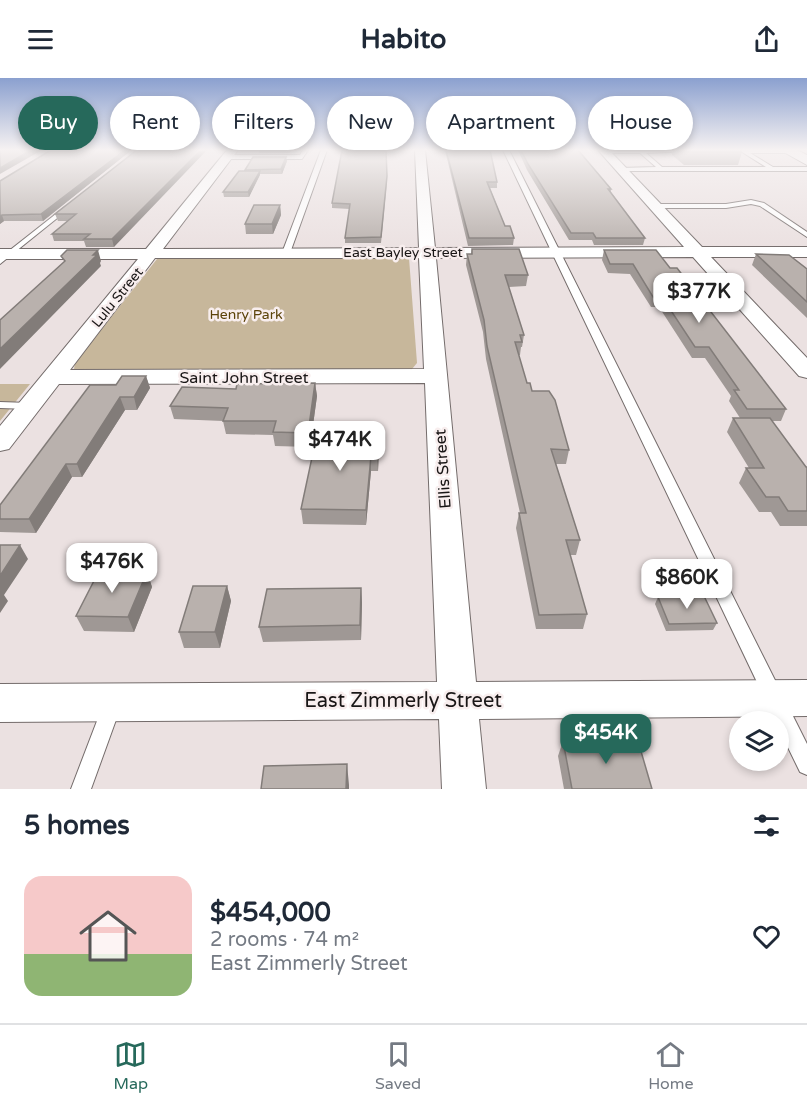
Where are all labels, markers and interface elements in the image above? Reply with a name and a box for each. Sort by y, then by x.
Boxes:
icon: menu [24,23,57,56]
text: Habito [361,23,446,56]
icon: share [750,23,783,56]
chip: Buy [18,96,98,150]
chip: Rent [110,96,200,150]
chip: Filters [212,96,315,150]
chip: New [327,96,414,150]
chip: Apartment [426,96,576,150]
chip: House [588,96,693,150]
street label: East Bayley Street [343,244,464,261]
street label: Lulu Street [88,263,147,331]
pin: $377K [657,273,741,324]
text: $377K [667,280,731,304]
park label: Henry Park [209,306,283,323]
street label: Saint John Street [179,368,309,388]
pin: $474K [298,421,382,472]
text: $474K [308,428,372,452]
street label: Ellis Street [430,428,456,509]
pin: $476K [70,543,154,594]
text: $476K [80,550,144,574]
pin: $860K [645,559,729,610]
text: $860K [655,566,719,590]
street label: East Zimmerly Street [304,689,502,713]
map controls [729,711,789,771]
button: layers [729,711,789,771]
pin: $454K [564,714,648,765]
text: $454K [574,721,638,745]
icon: filters [750,809,783,842]
text: 5 homes [24,810,130,841]
text: $454,000 [210,897,331,928]
icon: home [72,900,144,972]
icon: heart [750,920,783,953]
text: 2 rooms · 74 m² [210,928,359,952]
text: East Zimmerly Street [210,952,408,976]
tab: Map [113,1038,148,1094]
tab: Saved [375,1038,421,1094]
tab: Home [648,1038,693,1094]

